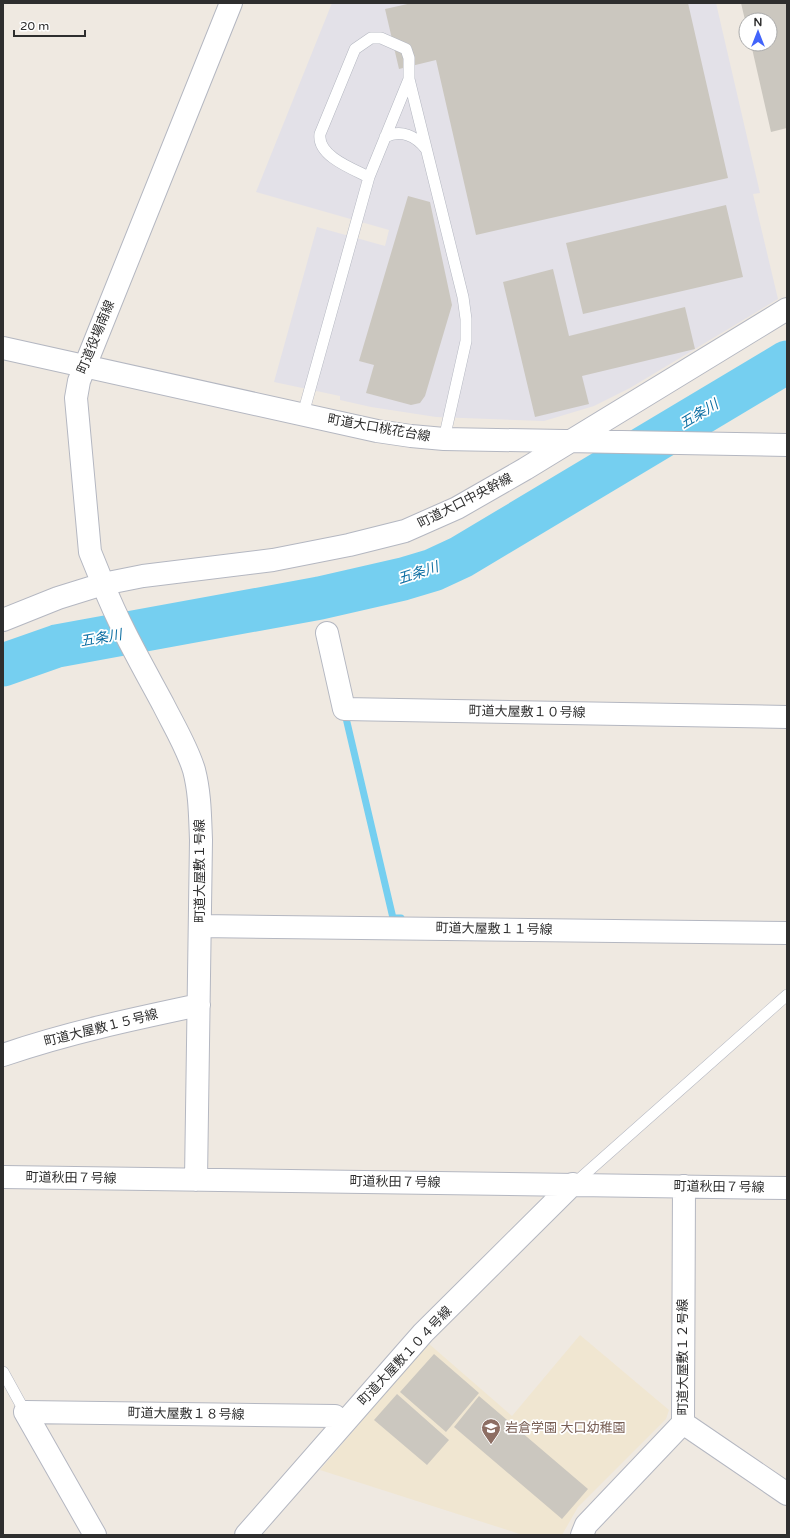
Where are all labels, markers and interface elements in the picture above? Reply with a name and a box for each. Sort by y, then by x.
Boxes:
scale bar [14,12,85,38]
north arrow [738,12,778,52]
text: N [754,16,762,29]
text: 20 m [20,19,49,33]
street label: 町道役場南線 [74,298,118,376]
water label: 五条川 [677,395,723,432]
street label: 町道大口桃花台線 [326,411,432,445]
street label: 町道大口中央幹線 [415,470,515,532]
water label: 五条川 [395,558,443,588]
water label: 五条川 [79,626,125,650]
street label: 町道大屋敷１０号線 [468,703,586,721]
street label: 町道大屋敷１号線 [192,819,208,923]
street label: 町道大屋敷１１号線 [435,920,553,938]
street label: 町道大屋敷１５号線 [42,1006,160,1050]
street label: 町道秋田７号線 [25,1169,117,1187]
street label: 町道秋田７号線 [349,1173,441,1191]
street label: 町道秋田７号線 [673,1178,765,1196]
street label: 町道大屋敷１２号線 [675,1298,691,1416]
street label: 町道大屋敷１０４号線 [355,1303,455,1409]
street label: 町道大屋敷１８号線 [127,1405,245,1423]
school or university icon: 岩倉学園 大口幼稚園 [480,1417,502,1445]
place label: 岩倉学園 大口幼稚園 [505,1420,625,1436]

